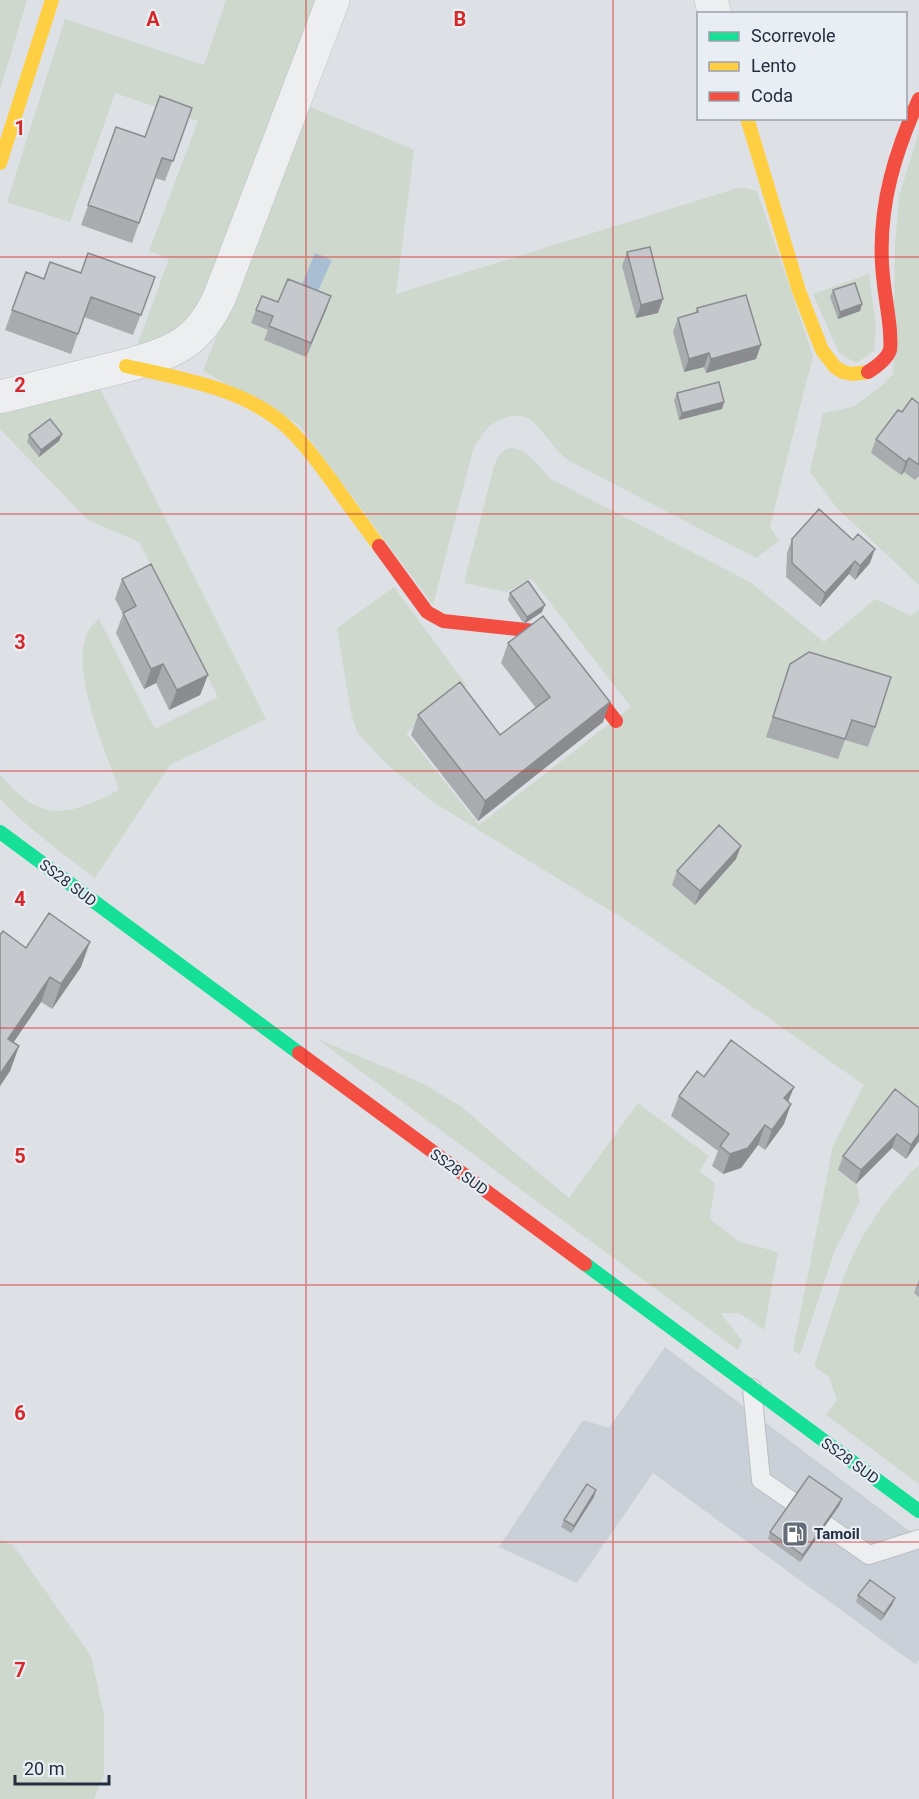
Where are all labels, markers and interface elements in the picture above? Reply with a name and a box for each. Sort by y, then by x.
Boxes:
text: A [146,7,160,31]
text: B [454,7,466,31]
legend [697,12,907,120]
text: Scorrevole [751,25,836,46]
text: Lento [751,55,796,76]
text: Coda [751,85,793,106]
text: 1 [14,116,26,140]
text: 2 [14,373,26,397]
text: 3 [14,630,26,654]
street label: SS28 SUD [36,856,100,910]
text: 4 [14,887,26,911]
text: 5 [14,1144,26,1168]
street label: SS28 SUD [427,1145,491,1199]
text: 6 [14,1401,26,1425]
street label: SS28 SUD [818,1434,882,1488]
fuel station icon: Tamoil [780,1519,810,1549]
place label: Tamoil [814,1525,860,1543]
text: 7 [14,1658,26,1682]
scale bar [15,1748,110,1786]
text: 20 m [24,1758,64,1779]

